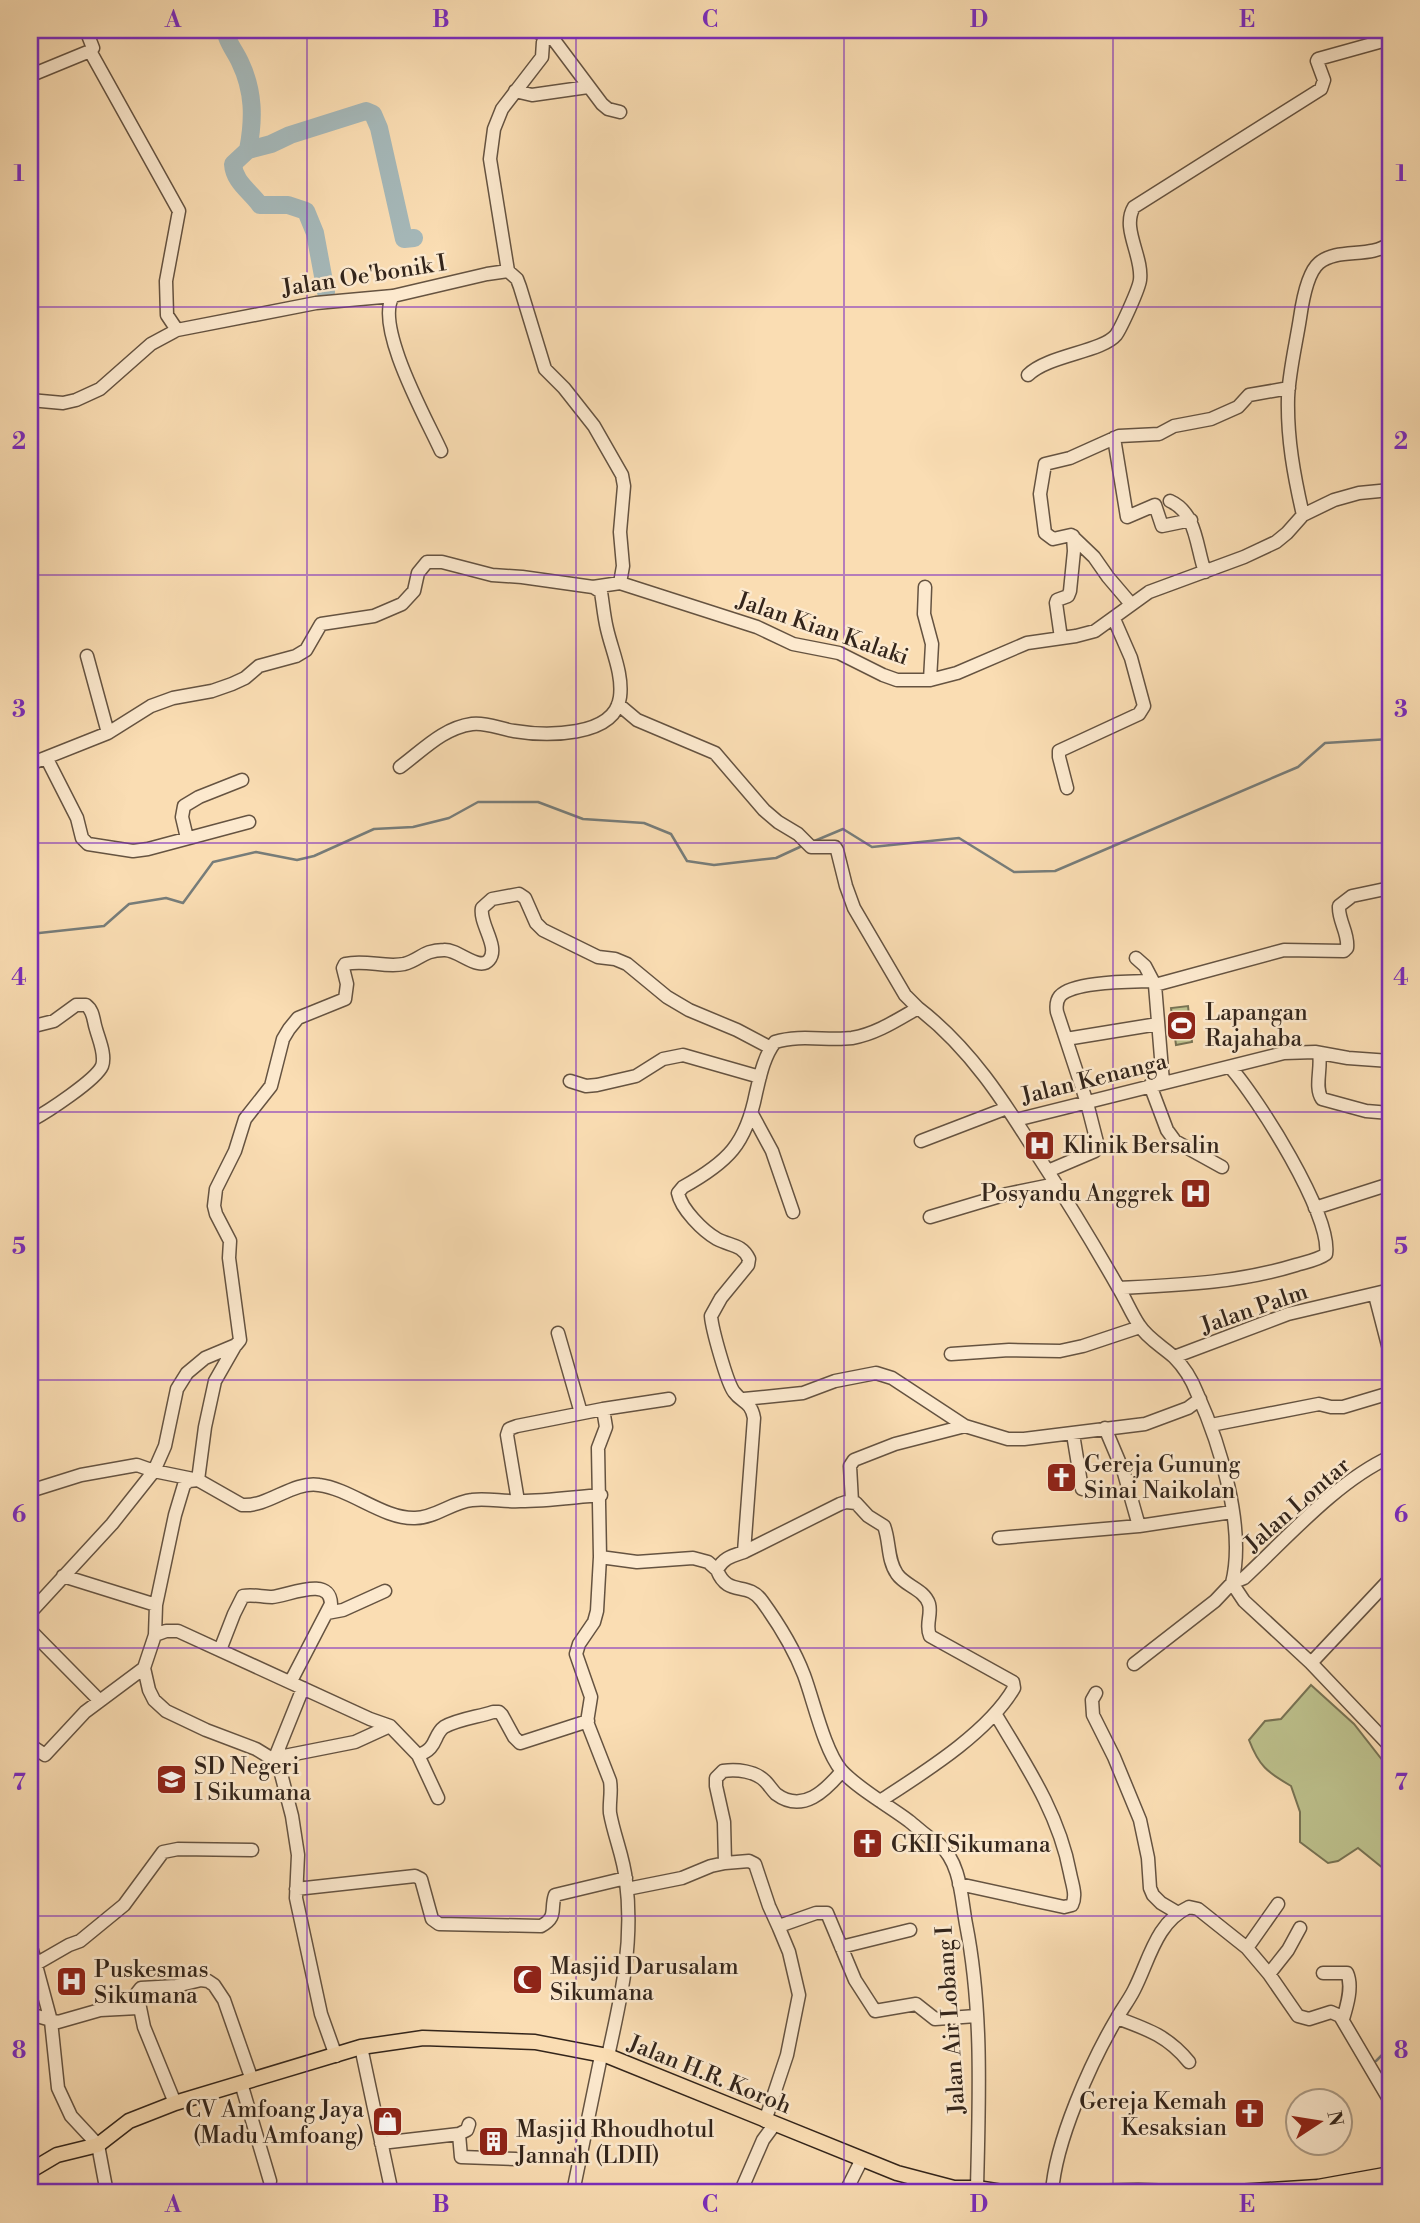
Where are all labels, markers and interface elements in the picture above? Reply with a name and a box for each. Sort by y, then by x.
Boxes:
text: A [164,6,182,34]
text: B [432,6,450,34]
text: C [702,6,718,34]
text: D [970,6,988,34]
text: E [1239,6,1255,34]
text: 1 [13,160,25,188]
text: 1 [1395,160,1407,188]
street label: Jalan Oe'bonik I [279,249,449,303]
text: 2 [12,428,26,456]
text: 2 [1394,428,1408,456]
street label: Jalan Kian Kalaki [732,586,912,671]
text: 3 [12,696,26,724]
text: 3 [1394,696,1408,724]
text: 4 [11,964,27,992]
text: 4 [1393,964,1409,992]
place label: Lapangan Rajahaba [1205,999,1308,1053]
sports icon: Lapangan Rajahaba [1165,1008,1199,1042]
street label: Jalan Kenanga [1018,1047,1170,1111]
hospital icon: Klinik Bersalin [1023,1128,1057,1162]
place label: Klinik Bersalin [1063,1132,1220,1160]
hospital icon: Posyandu Anggrek [1179,1176,1213,1210]
place label: Posyandu Anggrek [981,1180,1174,1208]
text: 5 [12,1233,26,1261]
text: 5 [1394,1233,1408,1261]
street label: Jalan Palm [1196,1278,1312,1341]
place label: Gereja Gunung Sinai Naikolan [1084,1451,1240,1505]
street label: Jalan Lontar [1239,1451,1356,1559]
church icon: Gereja Gunung Sinai Naikolan [1044,1460,1078,1494]
text: 6 [12,1501,26,1529]
text: 6 [1394,1501,1408,1529]
place label: SD Negeri I Sikumana [194,1753,312,1807]
school or university icon: SD Negeri I Sikumana [154,1762,188,1796]
text: 7 [12,1769,26,1797]
text: 7 [1394,1769,1408,1797]
church icon: GKII Sikumana [851,1827,885,1861]
place label: GKII Sikumana [891,1831,1051,1859]
street label: Jalan Air Lobang I [930,1925,972,2116]
place label: Masjid Darusalam Sikumana [550,1953,739,2007]
place label: Puskesmas Sikumana [94,1956,208,2010]
mosque icon: Masjid Darusalam Sikumana [510,1962,544,1996]
hospital icon: Puskesmas Sikumana [54,1965,88,1999]
street label: Jalan H.R. Koroh [623,2029,796,2121]
text: 8 [12,2037,26,2065]
text: 8 [1394,2037,1408,2065]
north arrow [1284,2086,1354,2156]
place label: Gereja Kemah Kesaksian [1079,2088,1227,2142]
place label: CV Amfoang Jaya (Madu Amfoang) [185,2096,364,2150]
church icon: Gereja Kemah Kesaksian [1233,2097,1267,2131]
shop icon: CV Amfoang Jaya (Madu Amfoang) [370,2105,404,2139]
text: N [1321,2109,1348,2129]
place label: Masjid Rhoudhotul Jannah (LDII) [515,2116,714,2170]
building icon: Masjid Rhoudhotul Jannah (LDII) [476,2125,510,2159]
text: A [164,2191,182,2219]
text: B [432,2191,450,2219]
text: C [702,2191,718,2219]
text: D [970,2191,988,2219]
text: E [1239,2191,1255,2219]

